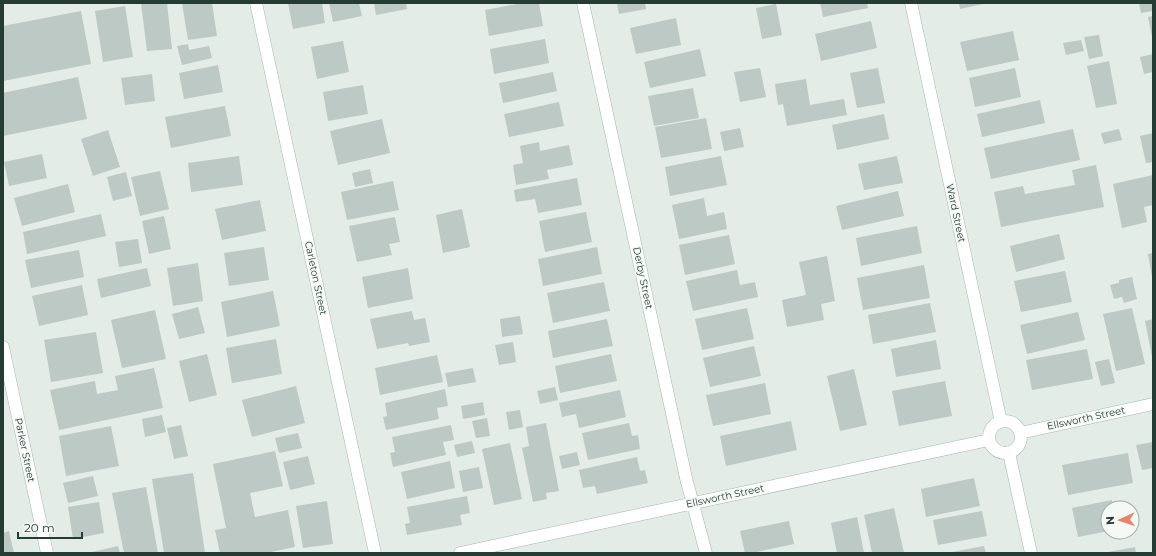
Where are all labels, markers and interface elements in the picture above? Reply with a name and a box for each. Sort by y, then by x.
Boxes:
street label: Ward Street [943,182,969,244]
street label: Carleton Street [302,240,330,316]
street label: Derby Street [630,246,656,310]
street label: Ellsworth Street [1046,403,1126,433]
street label: Parker Street [12,417,38,483]
street label: Ellsworth Street [685,481,765,511]
north arrow [1100,500,1140,540]
scale bar [18,514,82,540]
text: N [1103,516,1117,525]
text: 20 m [24,520,55,535]

